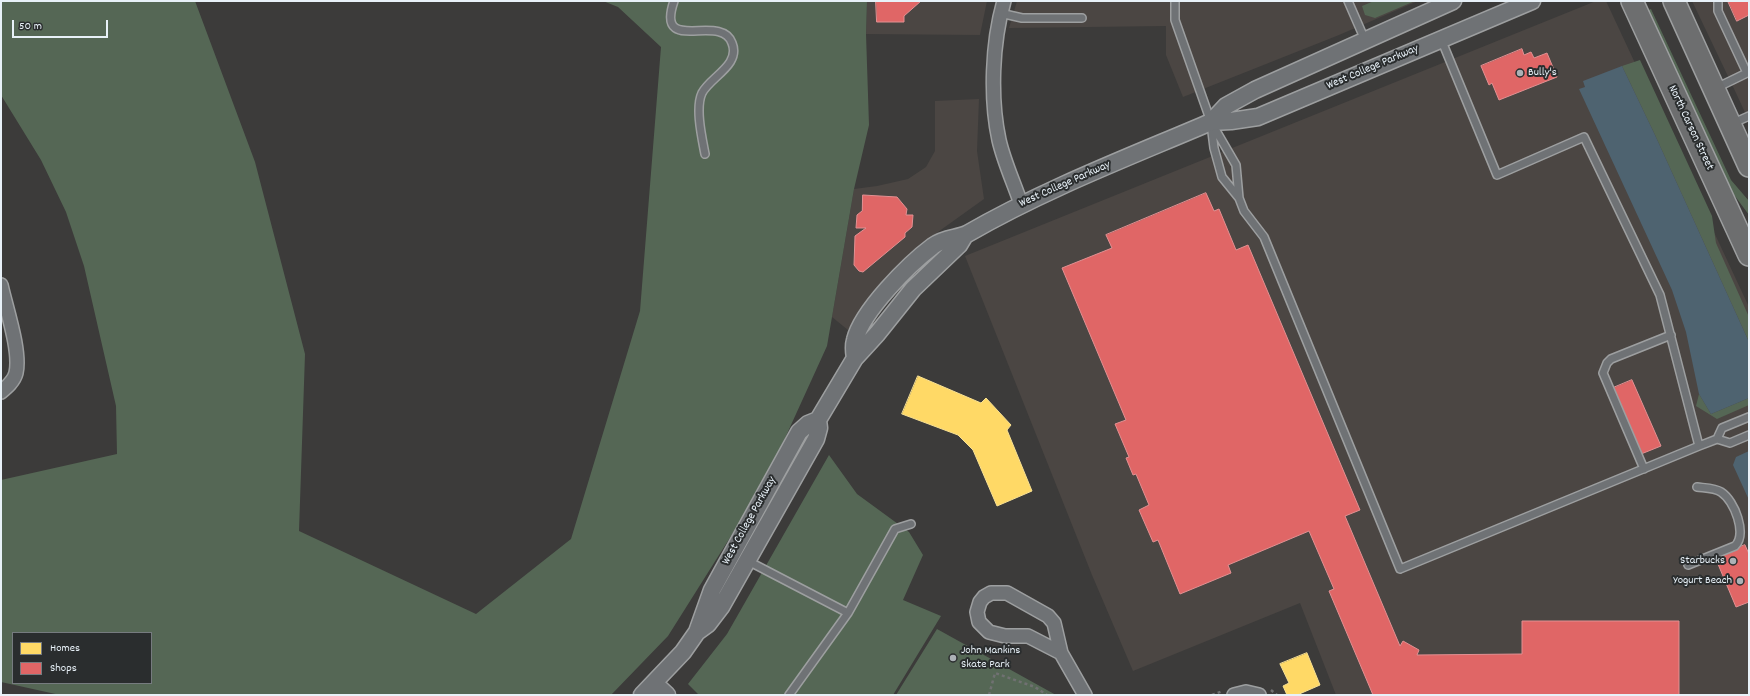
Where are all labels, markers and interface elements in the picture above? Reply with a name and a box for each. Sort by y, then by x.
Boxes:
scale bar [14,12,110,38]
text: 50 m [19,18,42,35]
street label: West College Parkway [1325,42,1421,94]
place label: Bully's [1528,66,1557,80]
marker: Bully's [1515,68,1525,78]
street label: North Carson Street [1664,83,1716,173]
street label: West College Parkway [1017,158,1113,212]
street label: West College Parkway [720,474,780,568]
place label: Starbucks [1680,554,1725,568]
marker: Starbucks [1728,556,1738,566]
place label: Yogurt Beach [1673,574,1732,588]
marker: Yogurt Beach [1735,576,1745,586]
legend [12,632,152,684]
text: Homes [50,640,80,657]
place label: John Mankins Skate Park [961,644,1020,672]
marker: John Mankins Skate Park [948,653,958,663]
text: Shops [50,660,77,677]

